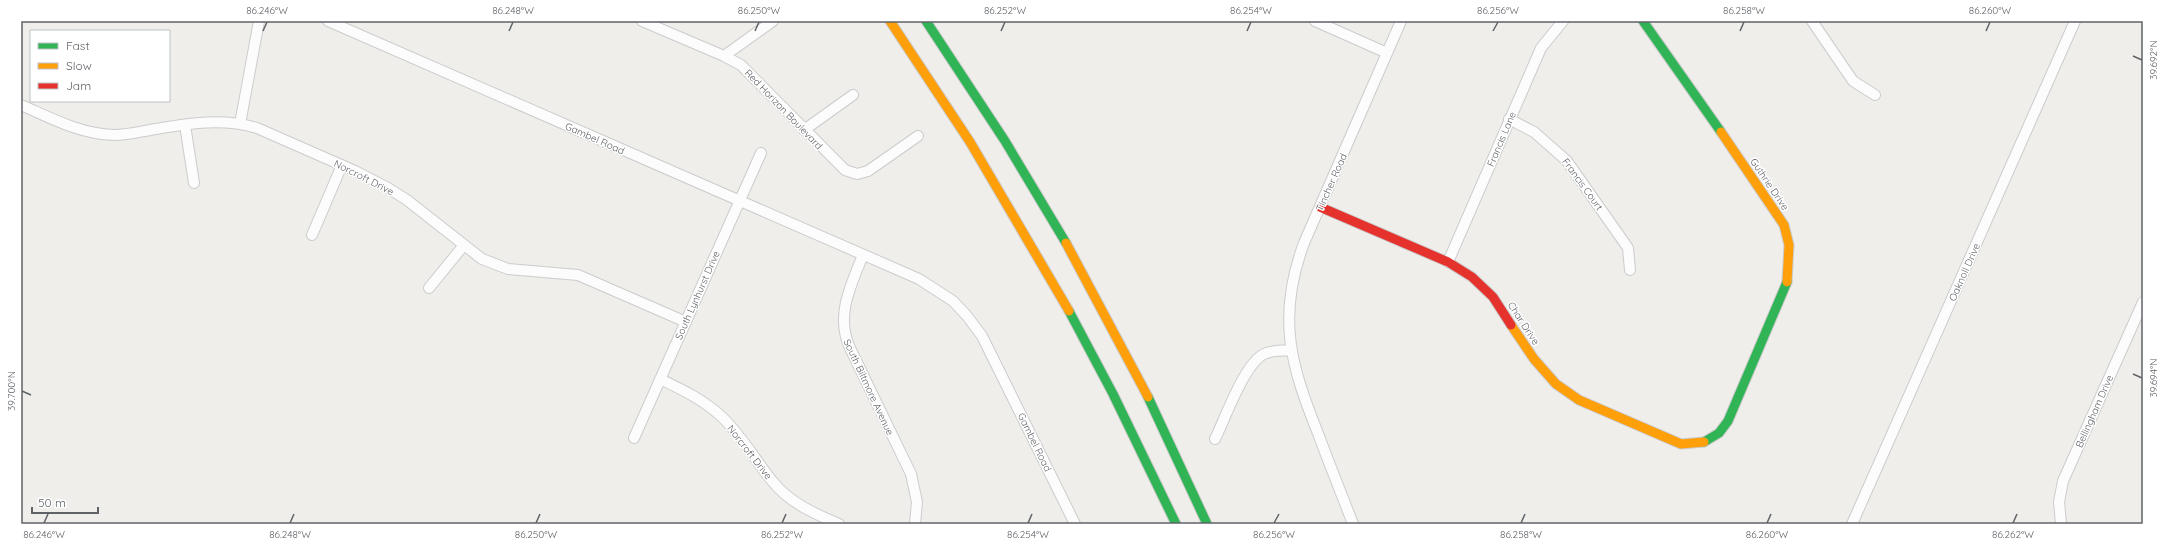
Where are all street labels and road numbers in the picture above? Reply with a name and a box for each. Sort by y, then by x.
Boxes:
street label: Red Horizon Boulevard [742,66,825,152]
street label: Francis Lane [1484,109,1519,169]
street label: Gambel Road [563,120,627,157]
street label: Tincher Road [1313,151,1350,213]
street label: Francis Court [1559,156,1606,213]
street label: Guthrie Drive [1747,156,1792,213]
street label: Norcroft Drive [332,157,396,198]
street label: Oaknoll Drive [1946,241,1983,303]
street label: South Lynhurst Drive [672,248,723,342]
street label: Char Drive [1505,299,1543,348]
street label: South Biltmore Avenue [841,337,897,438]
street label: Bellingham Drive [2073,372,2117,450]
street label: Gambel Road [1015,411,1054,474]
street label: Norcroft Drive [724,422,775,482]

